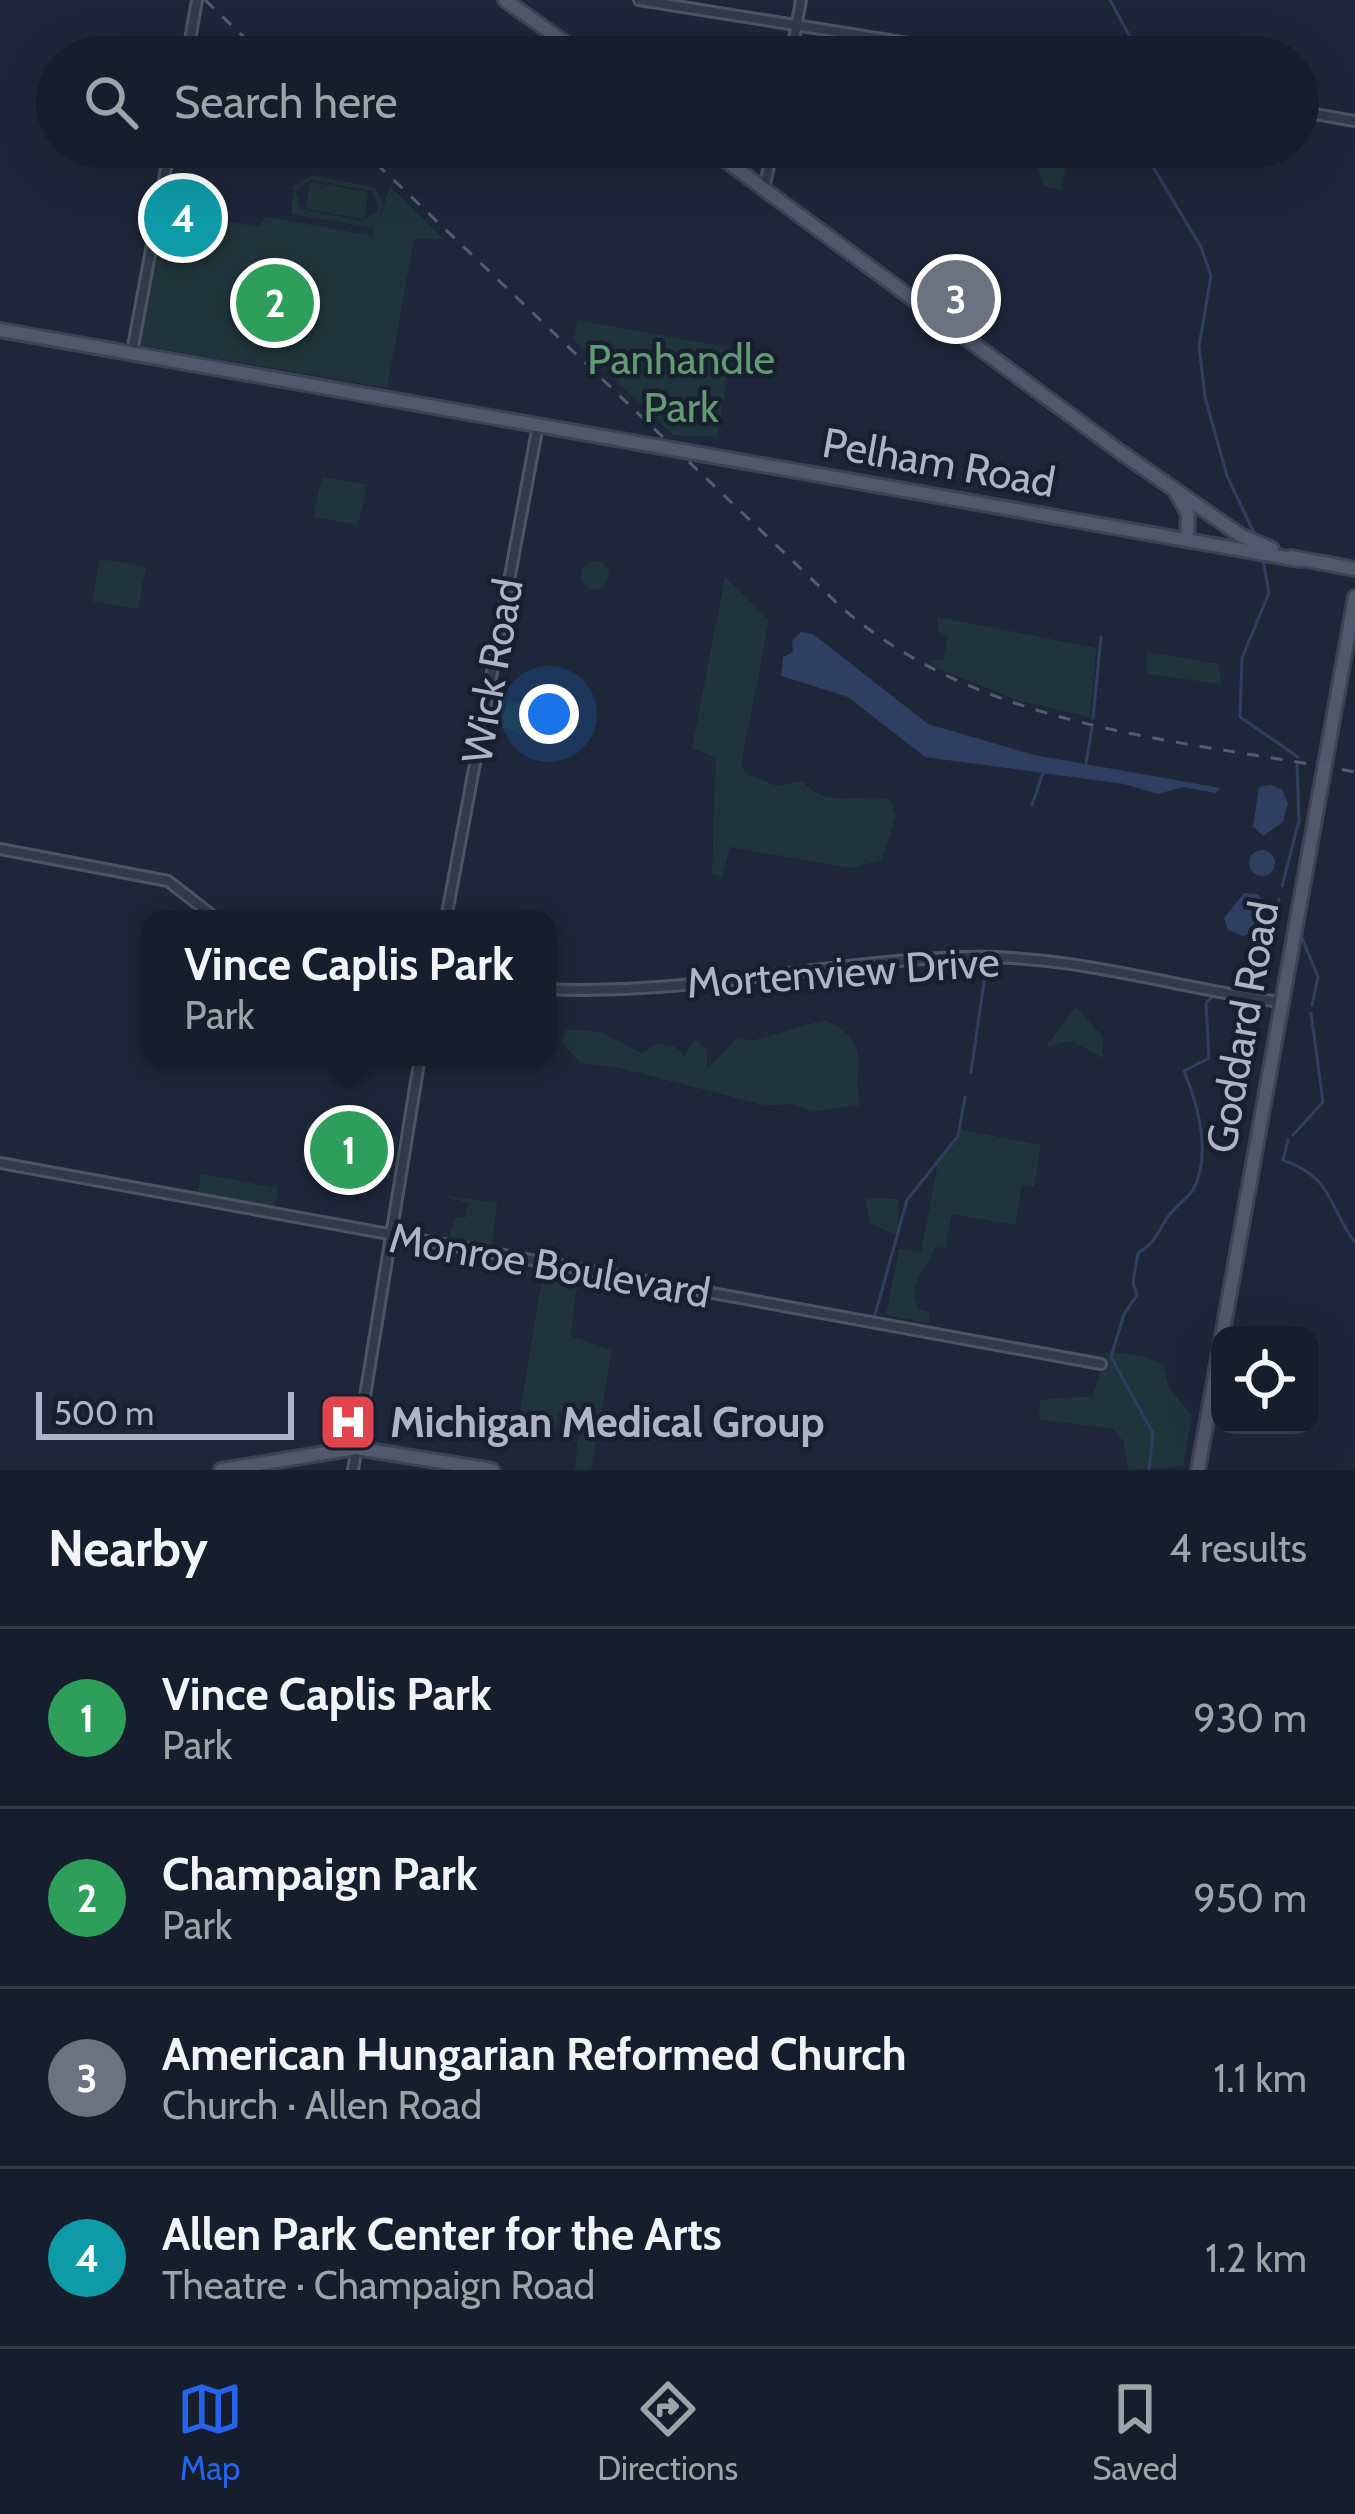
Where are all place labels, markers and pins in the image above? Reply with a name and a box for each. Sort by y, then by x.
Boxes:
pin: 4 [144,173,222,263]
pin: 3 [917,254,995,344]
pin: 2 [236,258,314,348]
pin: 1 [310,1105,388,1195]
hospital icon: Michigan Medical Group [317,1391,379,1453]
place label: Michigan Medical Group [390,1396,824,1448]

